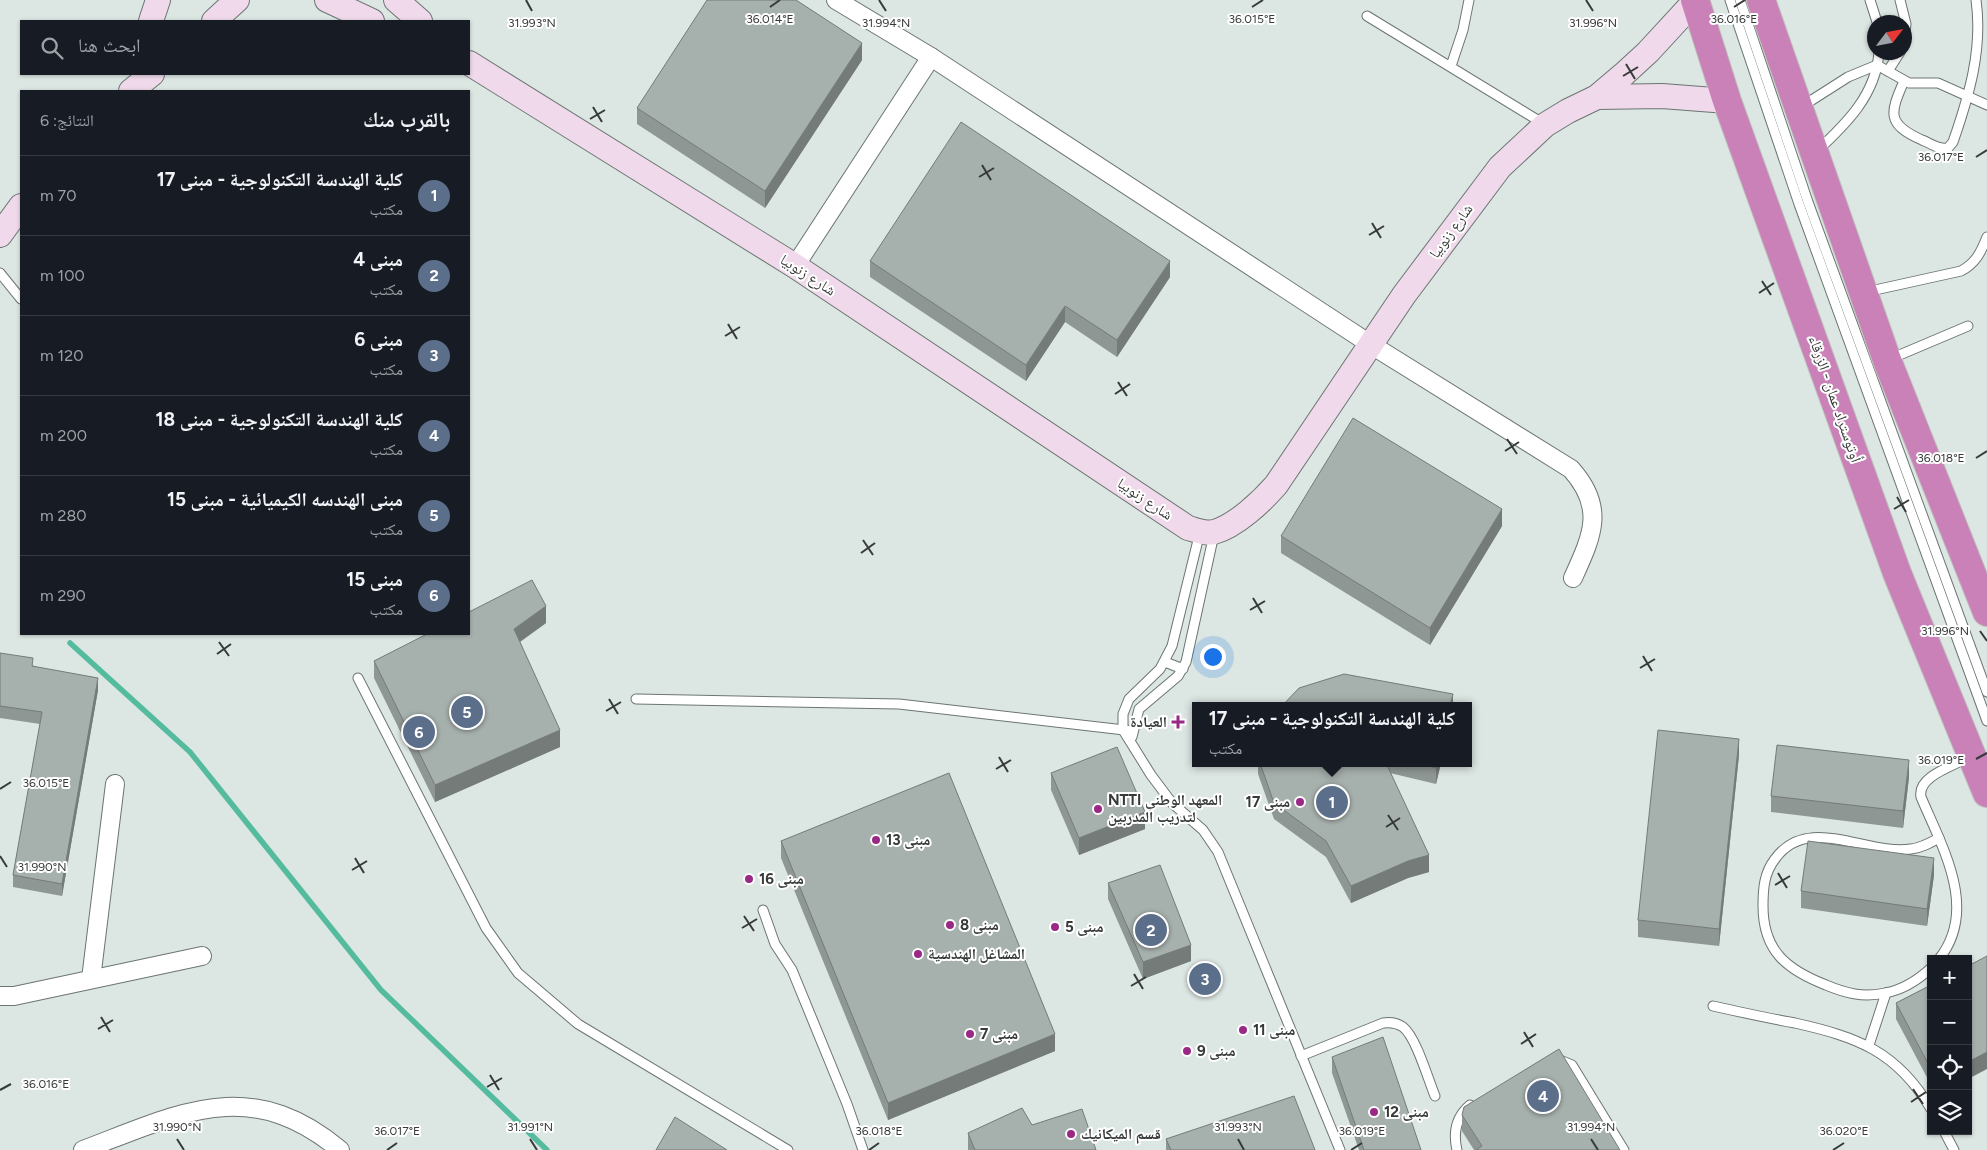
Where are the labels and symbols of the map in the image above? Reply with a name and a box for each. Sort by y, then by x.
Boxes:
text: 36.014°E [746,12,794,26]
text: 36.015°E [1229,12,1275,26]
text: 36.016°E [1711,12,1757,26]
north arrow [1867,15,1912,60]
text: 31.993°N [508,16,556,30]
text: 31.994°N [862,16,910,30]
text: 31.996°N [1569,16,1617,30]
text: 36.017°E [1918,150,1964,164]
street label: شارع زنوبيا [1425,200,1478,262]
street label: شارع زنوبيا [776,250,839,300]
street label: أوتوستراد عمان - الزرقاء [1804,333,1865,465]
text: 36.018°E [1917,451,1965,465]
street label: شارع زنوبيا [1114,474,1176,525]
text: 31.996°N [1921,624,1969,638]
your location [1200,644,1226,670]
pin: 5 [451,693,483,731]
pin: 6 [403,713,435,751]
place label: العيادة [1130,713,1167,731]
marker: العيادة [1171,715,1185,729]
text: 36.019°E [1918,753,1964,767]
text: 36.015°E [23,776,69,790]
pin: 1 [1316,783,1348,821]
place label: NTTI المعهد الوطني لتدريب المدربين [1108,791,1222,826]
place label: مبنى 17 [1246,793,1290,811]
marker: مبنى 17 [1294,796,1306,808]
marker: NTTI المعهد الوطني لتدريب المدربين [1092,803,1104,815]
place label: مبنى 13 [886,831,930,849]
marker: مبنى 13 [870,834,882,846]
text: 31.990°N [18,860,66,874]
place label: مبنى 16 [759,870,804,888]
marker: مبنى 16 [743,873,755,885]
pin: 2 [1135,911,1167,949]
place label: مبنى 8 [960,916,999,934]
place label: مبنى 5 [1065,918,1104,936]
marker: مبنى 8 [944,919,956,931]
marker: مبنى 5 [1049,921,1061,933]
place label: المشاغل الهندسية [928,945,1025,963]
marker: المشاغل الهندسية [912,948,924,960]
pin: 3 [1189,960,1221,998]
place label: مبنى 11 [1253,1021,1295,1039]
marker: مبنى 11 [1237,1024,1249,1036]
place label: مبنى 7 [980,1025,1018,1043]
marker: مبنى 7 [964,1028,976,1040]
place label: مبنى 9 [1197,1042,1235,1060]
marker: مبنى 9 [1181,1045,1193,1057]
text: 36.016°E [23,1077,69,1091]
pin: 4 [1527,1077,1559,1115]
place label: مبنى 12 [1384,1103,1429,1121]
marker: مبنى 12 [1368,1106,1380,1118]
text: 31.990°N [153,1120,201,1134]
text: 31.991°N [507,1120,553,1134]
text: 31.993°N [1214,1120,1262,1134]
text: 31.994°N [1567,1120,1615,1134]
text: 36.017°E [374,1124,420,1138]
text: 36.018°E [855,1124,903,1138]
text: 36.019°E [1339,1124,1385,1138]
text: 36.020°E [1819,1124,1869,1138]
place label: قسم الميكانيك [1081,1125,1161,1144]
marker: قسم الميكانيك [1065,1128,1077,1140]

